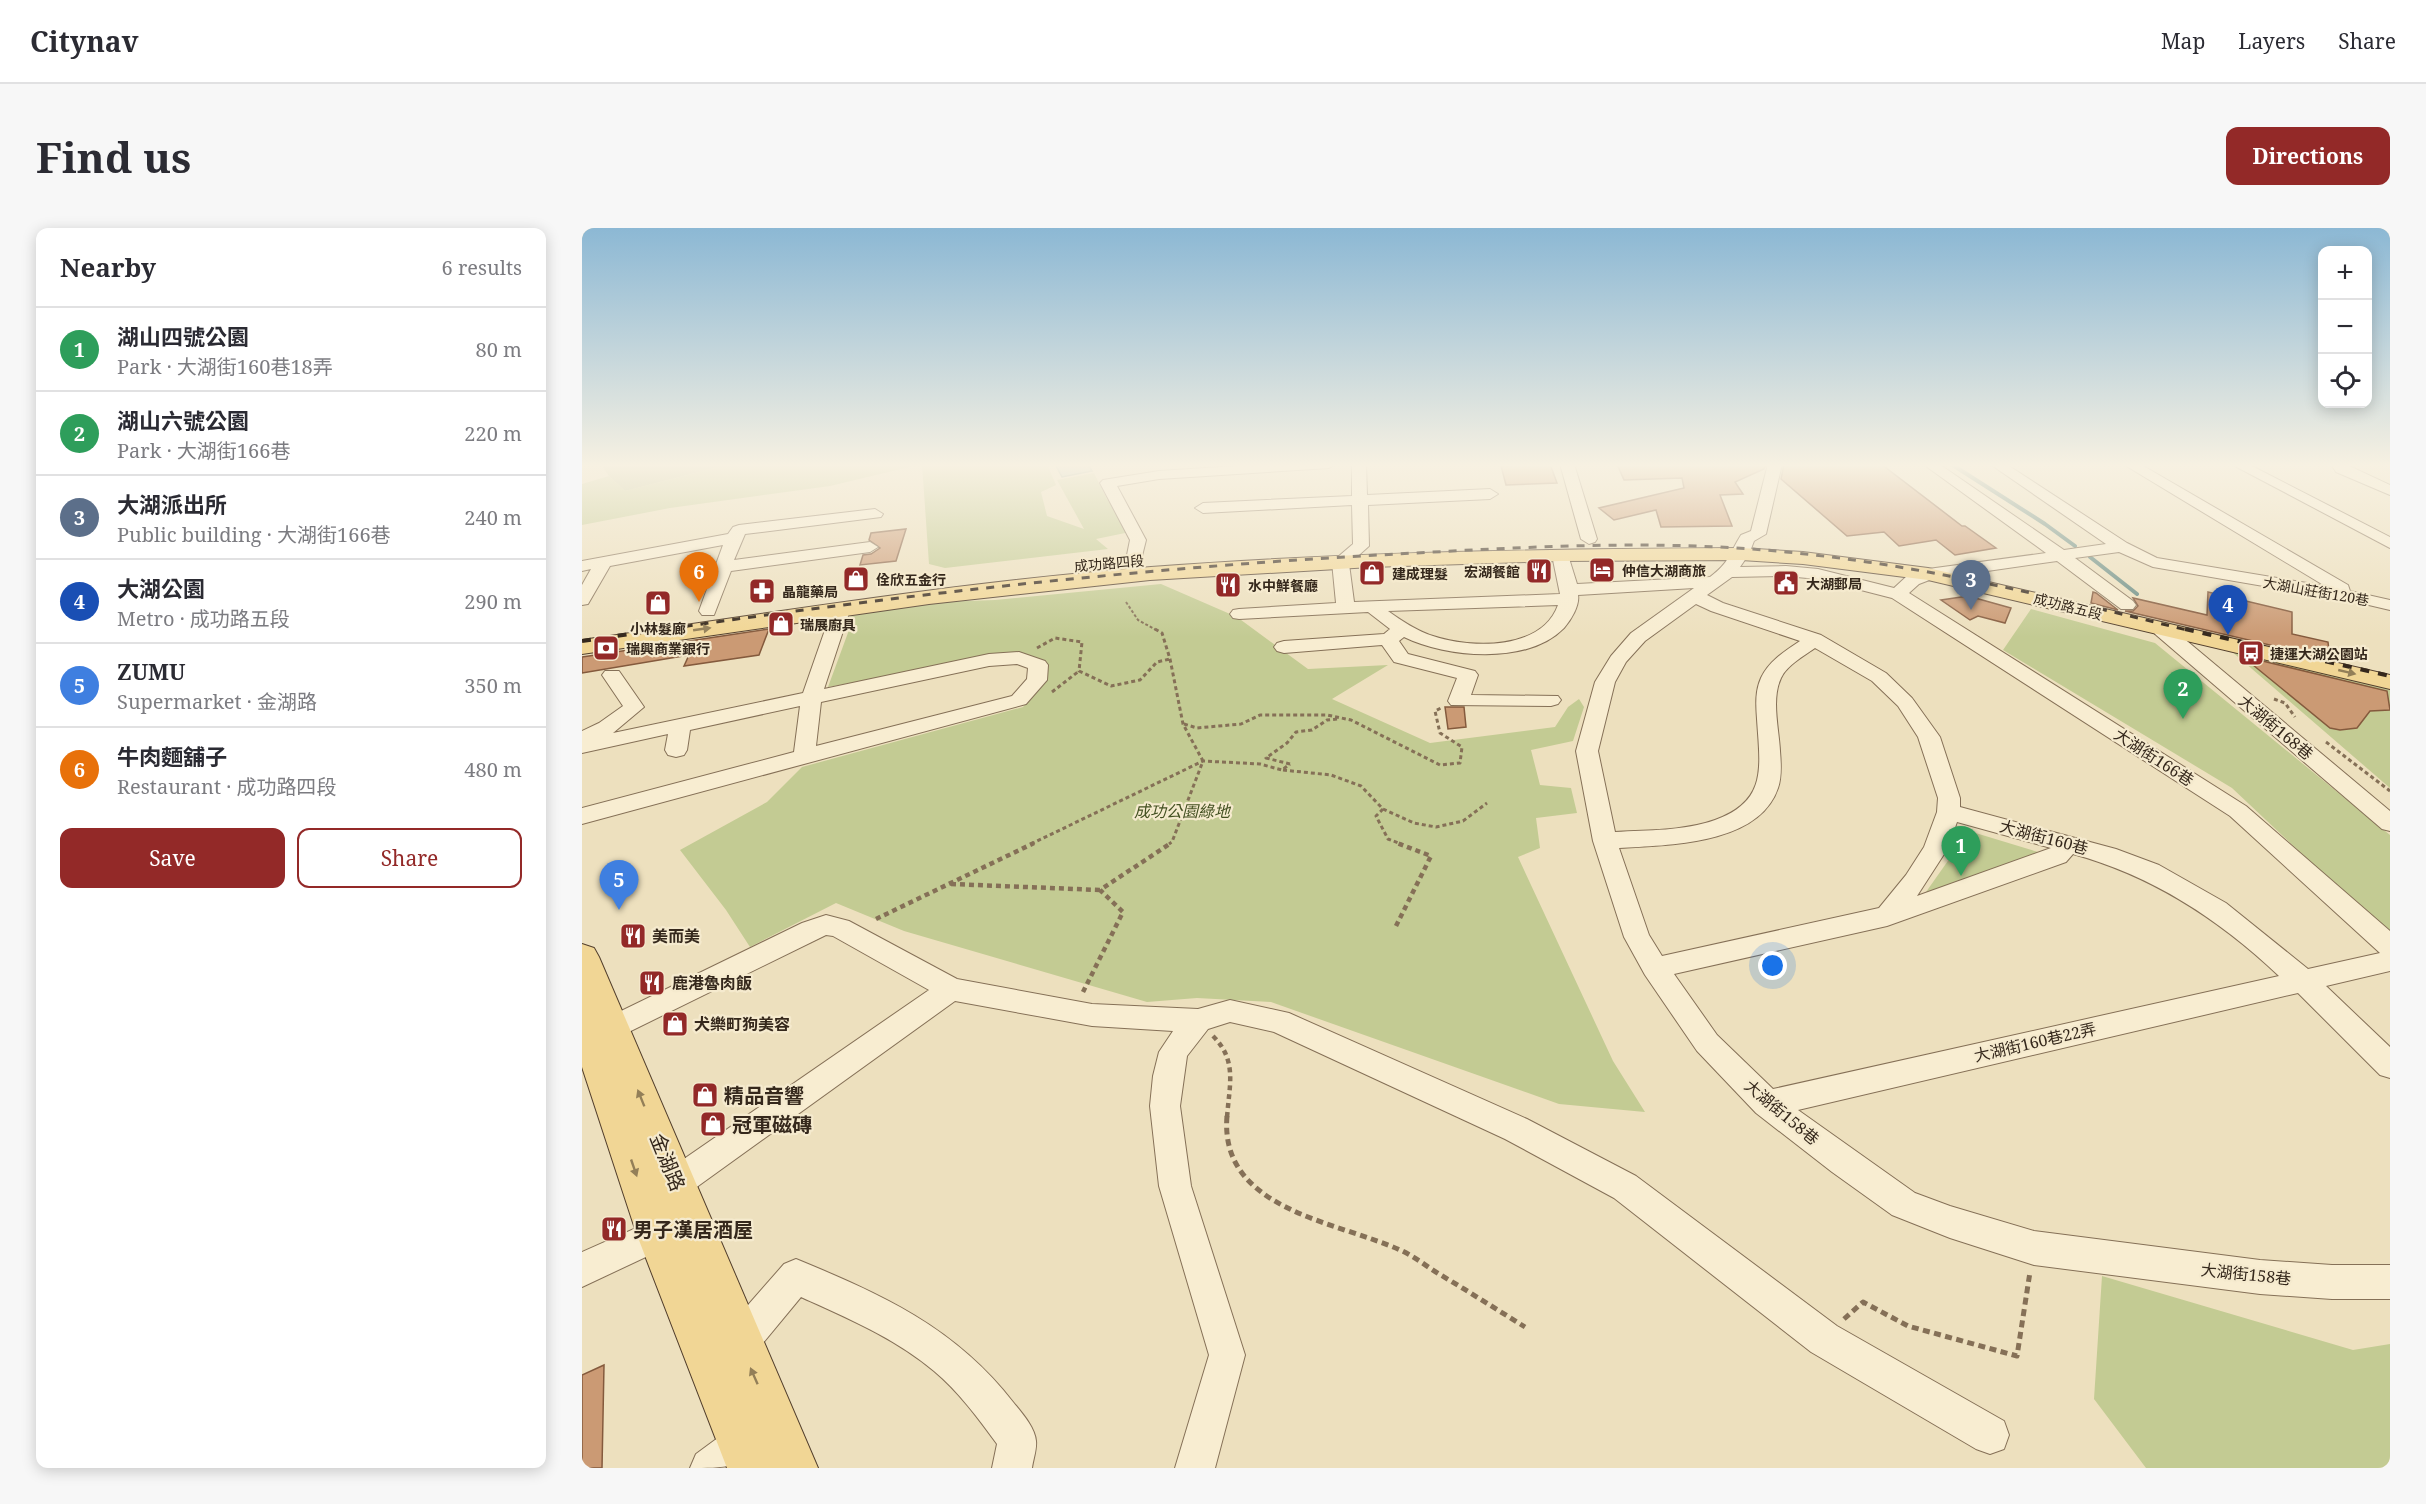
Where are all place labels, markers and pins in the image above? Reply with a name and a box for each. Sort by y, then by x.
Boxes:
pin: 6 [680,552,718,602]
hotel icon: 仲信大湖商旅 [1587,555,1617,585]
restaurant icon: 宏湖餐館 [1524,556,1554,586]
shop icon: 建成理髮 [1357,558,1387,588]
pin: 3 [1952,560,1990,610]
place label: 仲信大湖商旅 [1622,561,1706,580]
place label: 宏湖餐館 [1464,562,1520,581]
shop icon: 佺欣五金行 [841,564,871,594]
place label: 建成理髮 [1392,564,1448,583]
public building icon: 大湖郵局 [1771,568,1801,598]
place label: 佺欣五金行 [876,570,946,589]
restaurant icon: 水中鮮餐廳 [1213,570,1243,600]
place label: 大湖郵局 [1806,574,1862,593]
pharmacy icon: 晶龍藥局 [747,576,777,606]
place label: 水中鮮餐廳 [1248,576,1318,595]
place label: 晶龍藥局 [782,582,838,601]
pin: 4 [2208,586,2248,635]
shop icon: 小林髮廊 [643,588,673,618]
shop icon: 瑞展廚具 [766,609,796,639]
place label: 瑞展廚具 [800,615,856,634]
place label: 小林髮廊 [630,619,686,638]
bank icon: 瑞興商業銀行 [591,633,621,663]
bus stop icon: 捷運大湖公園站 [2236,638,2266,668]
place label: 瑞興商業銀行 [626,639,710,658]
place label: 捷運大湖公園站 [2270,644,2368,663]
pin: 2 [2164,670,2202,719]
pin: 1 [1942,826,1980,876]
pin: 5 [600,860,639,910]
restaurant icon: 美而美 [618,921,648,951]
place label: 美而美 [652,925,700,947]
restaurant icon: 鹿港魯肉飯 [637,968,667,998]
place label: 鹿港魯肉飯 [672,972,752,994]
shop icon: 犬樂町狗美容 [660,1009,690,1039]
place label: 犬樂町狗美容 [694,1013,790,1035]
shop icon: 精品音響 [690,1080,720,1110]
place label: 精品音響 [724,1082,804,1109]
shop icon: 冠軍磁磚 [698,1109,728,1139]
place label: 冠軍磁磚 [732,1111,812,1138]
restaurant icon: 男子漢居酒屋 [599,1214,629,1244]
place label: 男子漢居酒屋 [633,1216,753,1243]

